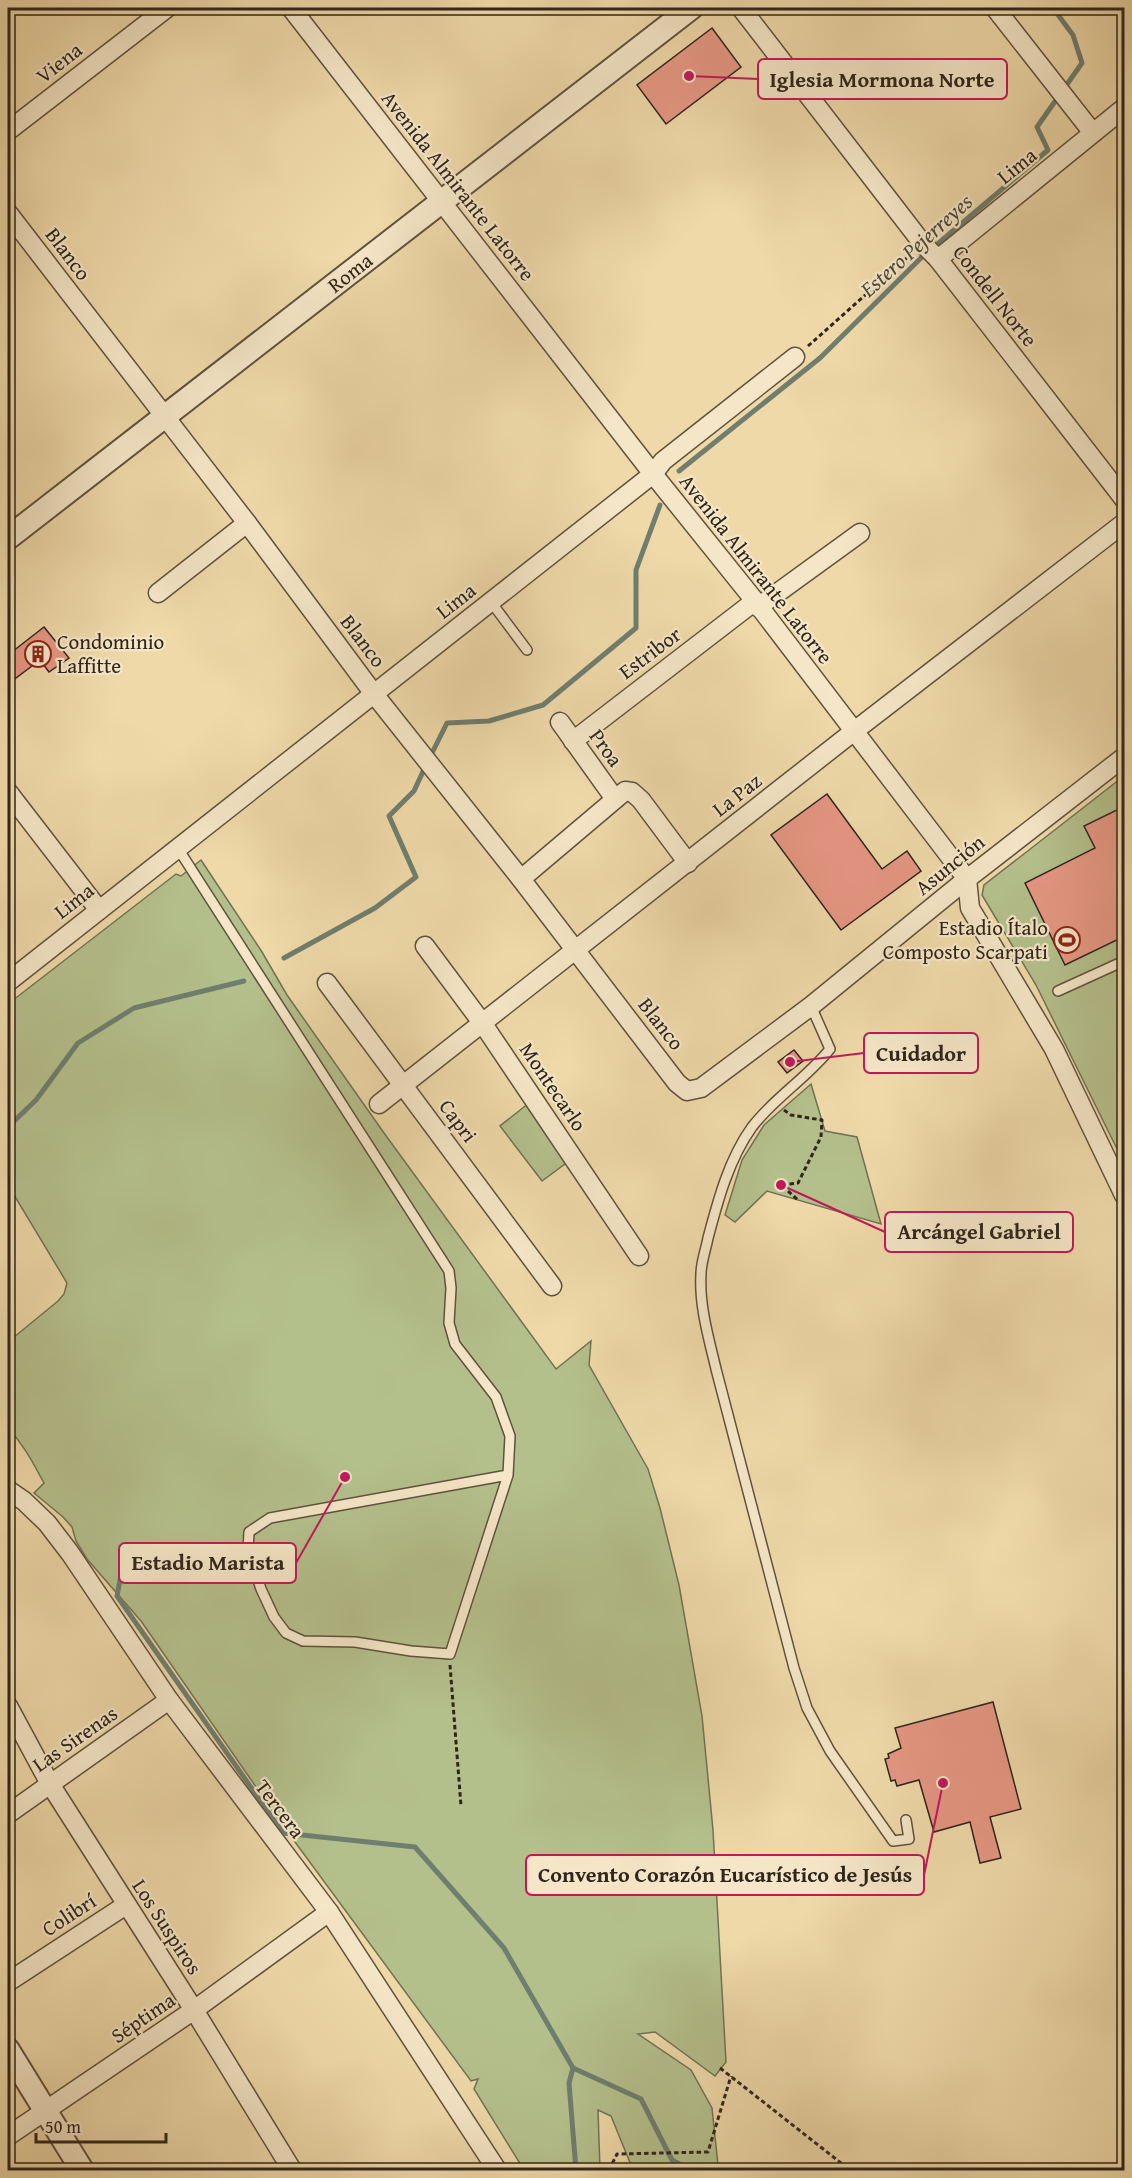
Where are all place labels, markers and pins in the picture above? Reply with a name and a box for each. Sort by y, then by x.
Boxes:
callout: Iglesia Mormona Norte [758,59,1007,99]
place label: Condominio Laffitte [57,626,164,681]
building icon: Condominio Laffitte [23,639,53,669]
place label: Estadio Ítalo Composto Scarpati [883,912,1048,967]
sports icon: Estadio Ítalo Composto Scarpati [1052,925,1082,955]
callout: Cuidador [864,1033,978,1073]
callout: Arcángel Gabriel [885,1212,1073,1252]
callout: Estadio Marista [119,1543,296,1583]
callout: Convento Corazón Eucarístico de Jesús [526,1855,924,1895]

